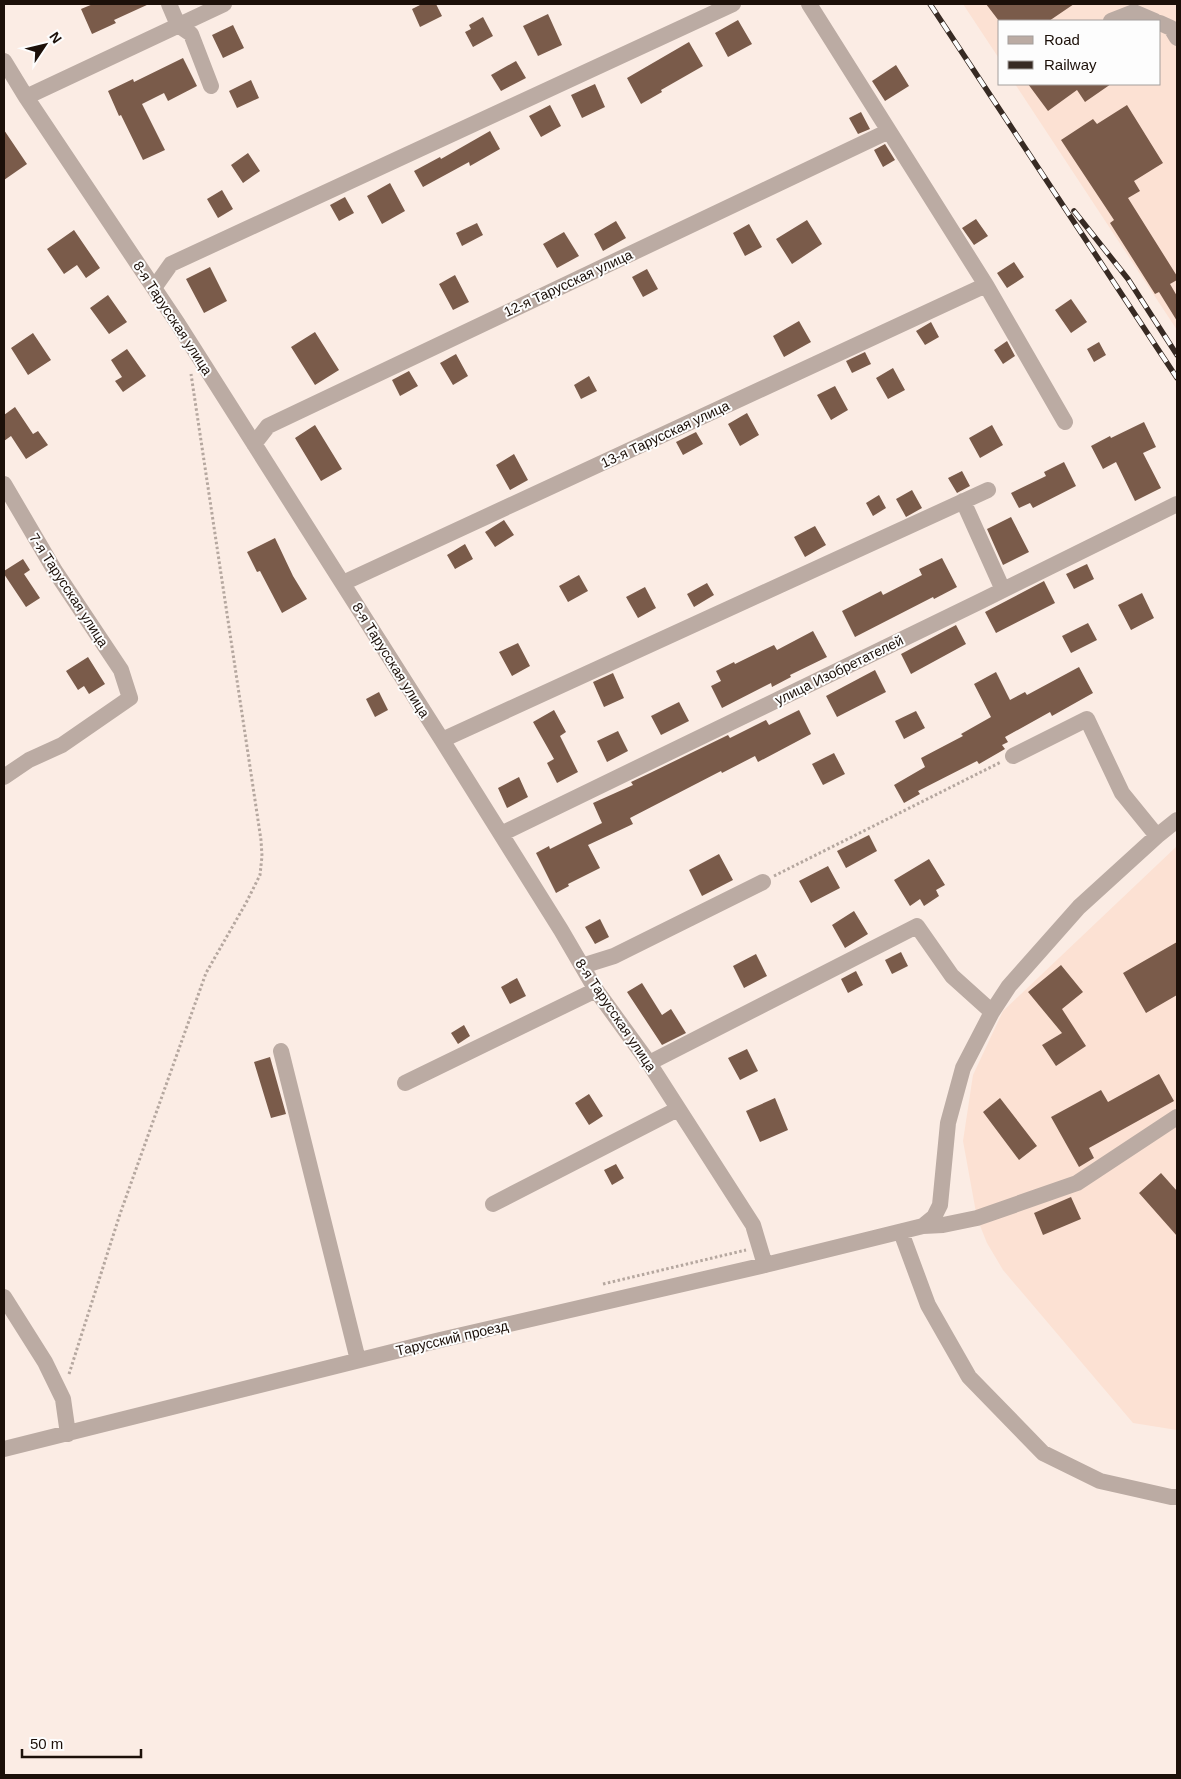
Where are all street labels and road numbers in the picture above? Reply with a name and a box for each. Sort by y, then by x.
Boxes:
street label: 12-я Тарусская улица [501,246,635,320]
street label: 8-я Тарусская улица [130,258,216,378]
street label: 13-я Тарусская улица [598,397,732,471]
street label: 7-я Тарусская улица [26,530,112,650]
street label: 8-я Тарусская улица [349,600,433,721]
street label: улица Изобретателей [772,632,906,708]
street label: 8-я Тарусская улица [572,956,660,1074]
street label: Тарусский проезд [394,1317,510,1359]

